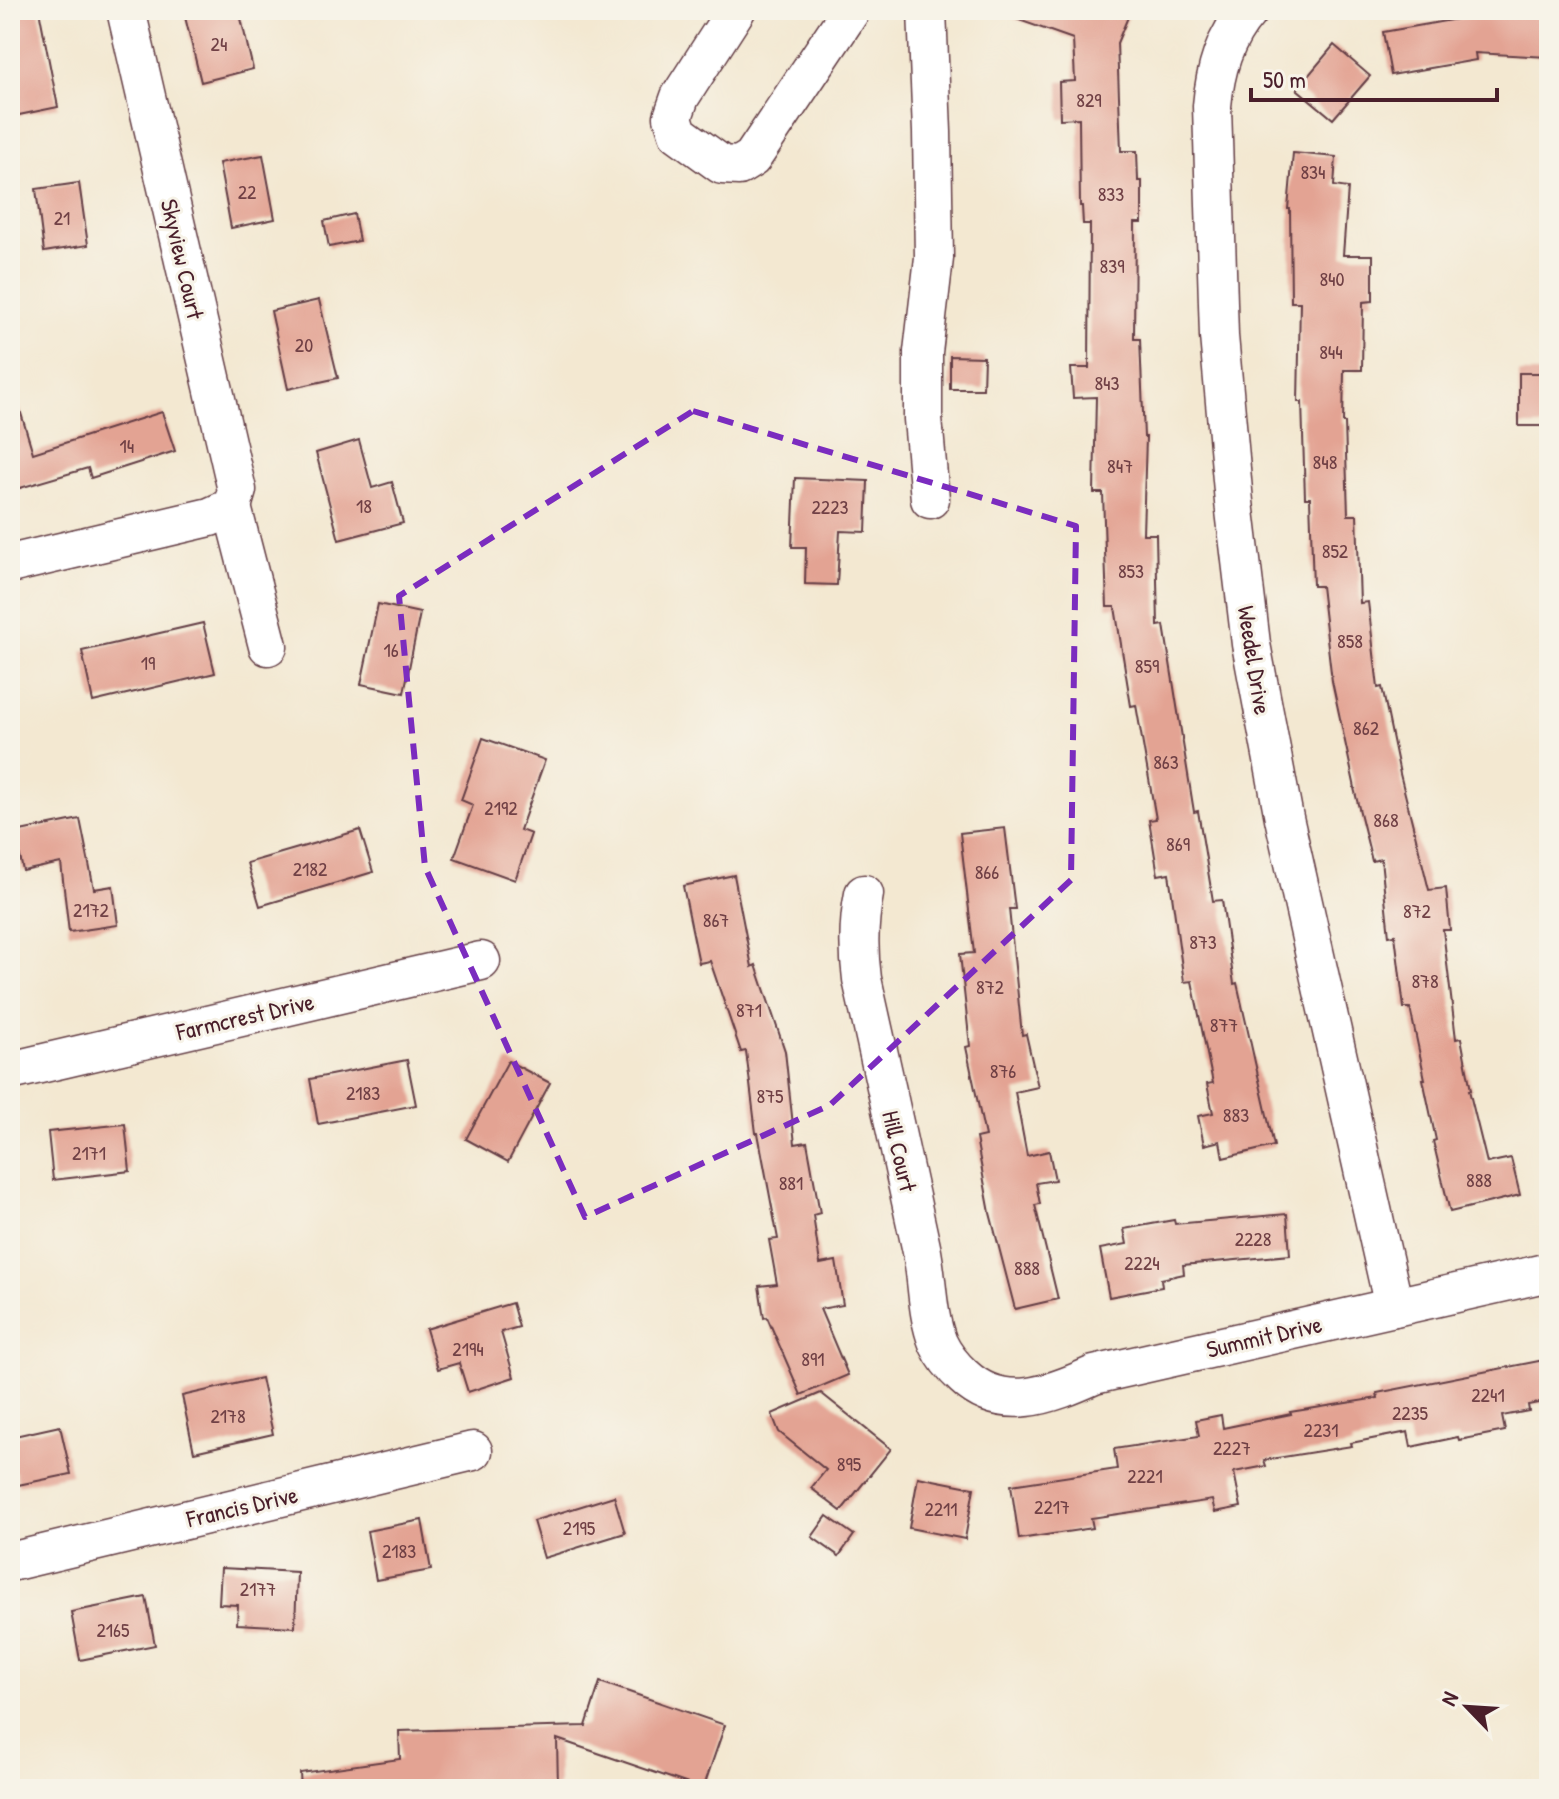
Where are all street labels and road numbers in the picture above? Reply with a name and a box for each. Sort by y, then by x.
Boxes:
street label: Skyview Court [154,196,213,323]
street label: Weedel Drive [1231,603,1279,717]
street label: Farmcrest Drive [172,985,317,1048]
street label: Hill Court [875,1107,925,1195]
street label: Summit Drive [1203,1307,1325,1365]
street label: Francis Drive [182,1478,301,1535]

